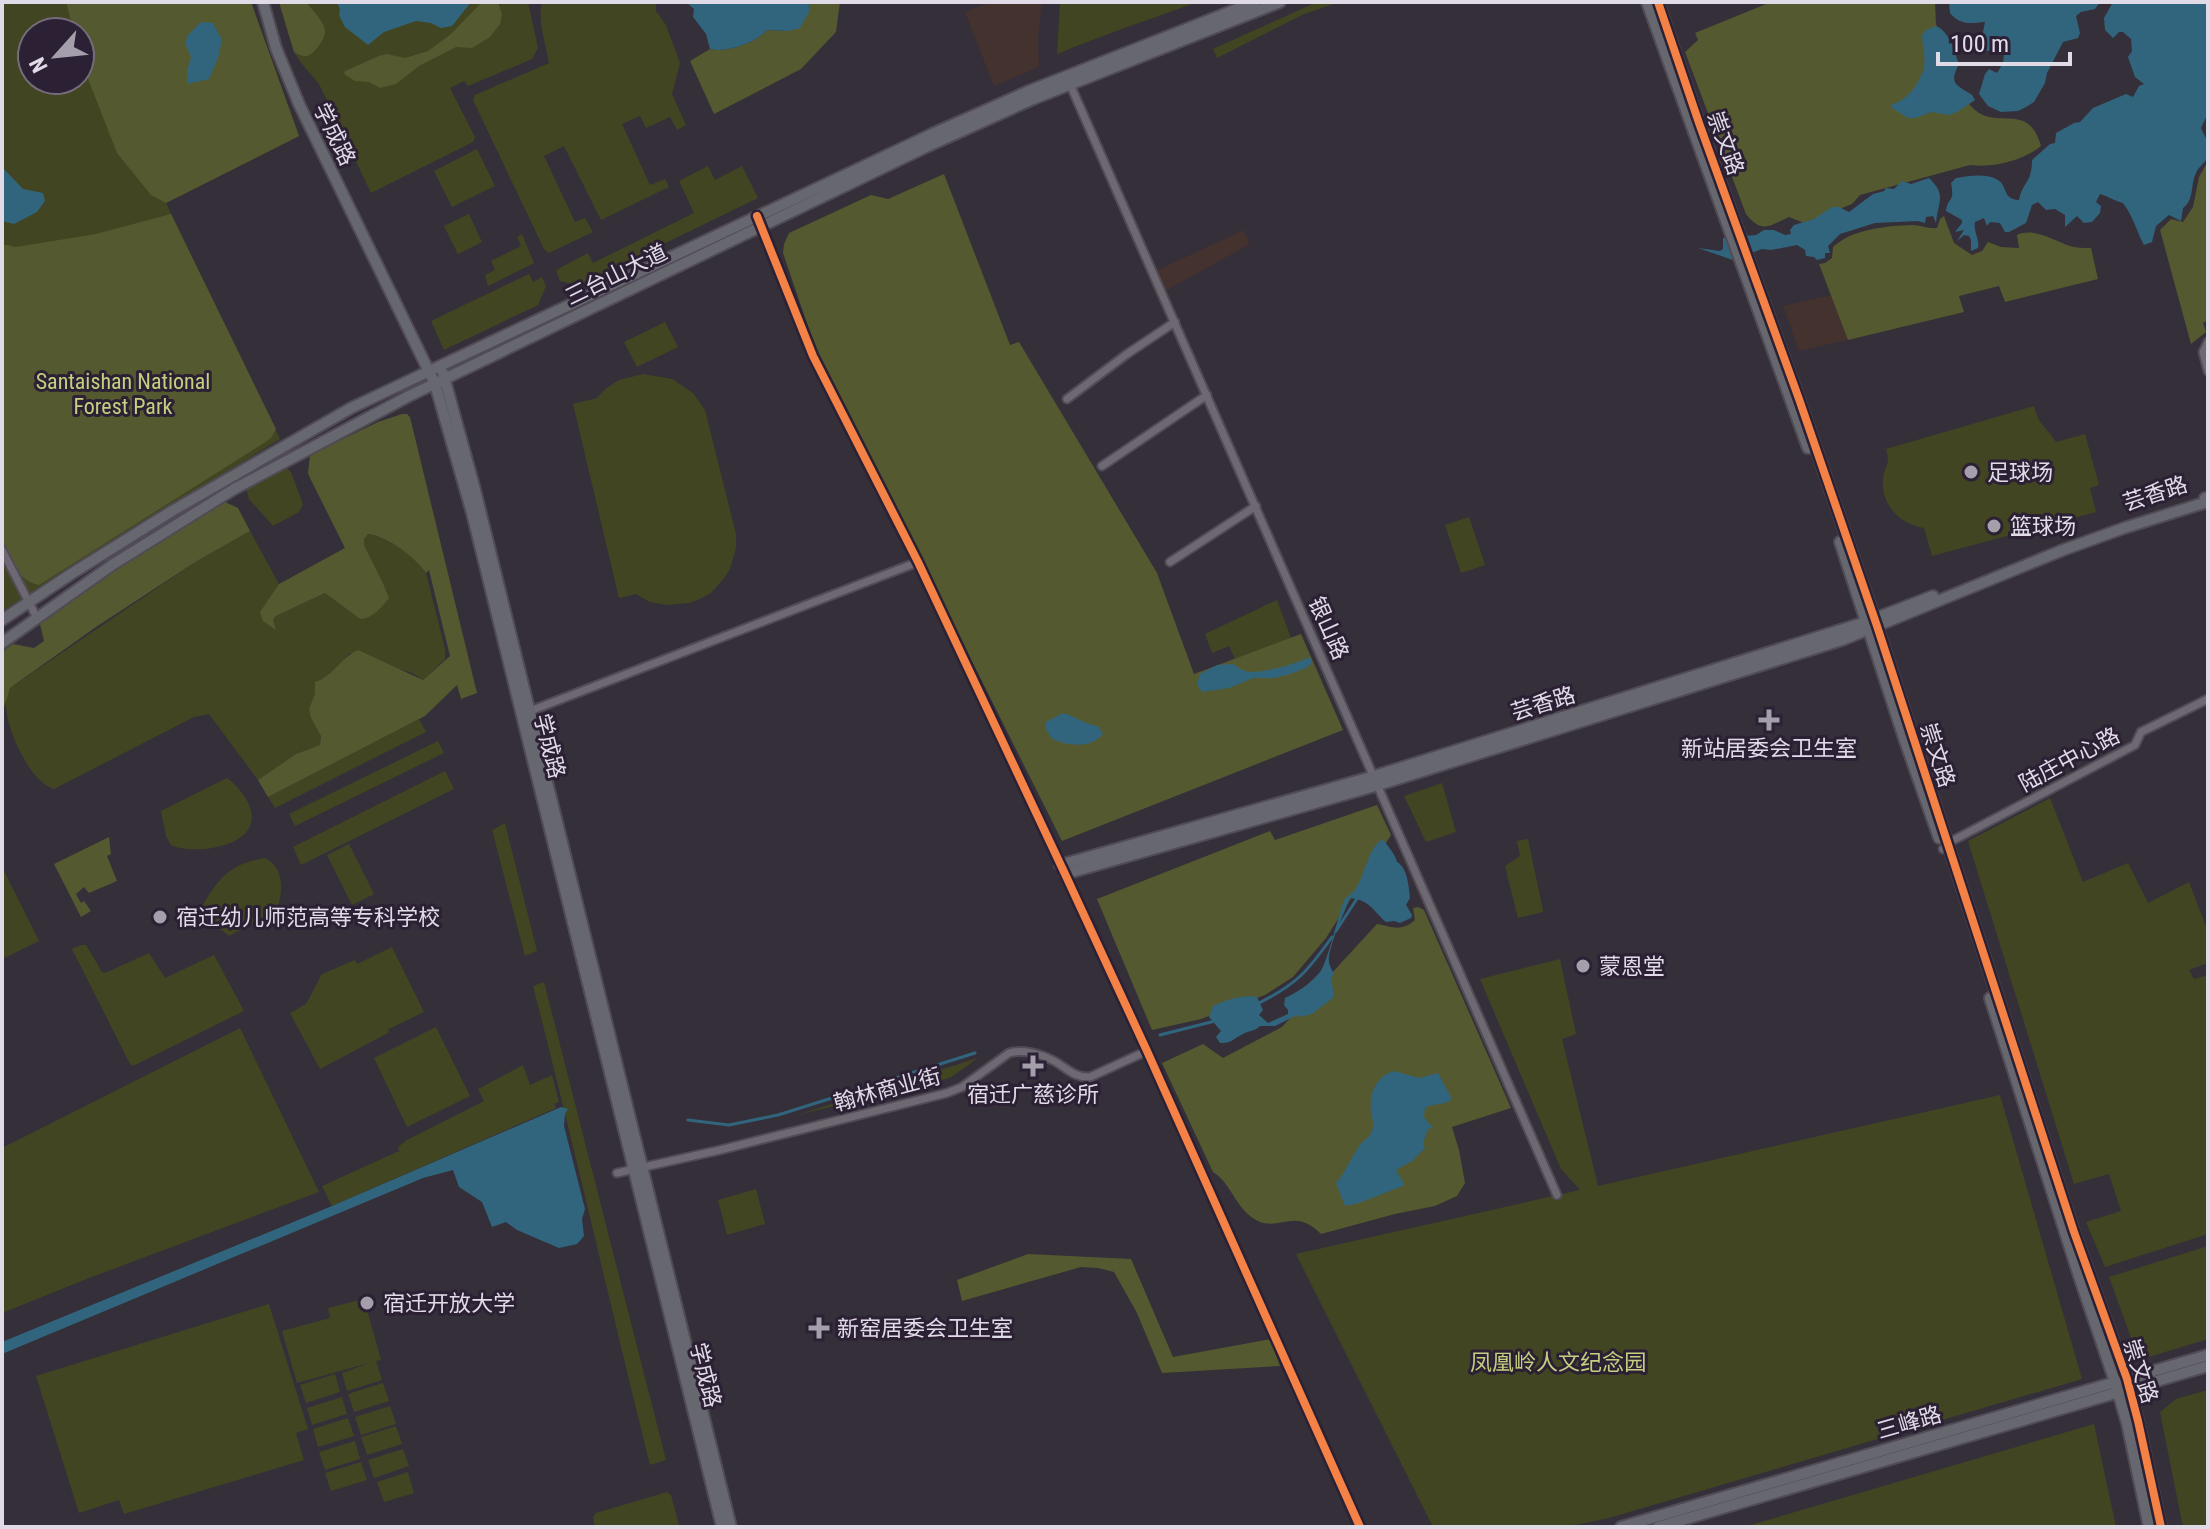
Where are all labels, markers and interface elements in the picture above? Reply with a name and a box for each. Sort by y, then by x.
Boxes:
north arrow [16,16,96,96]
scale bar [1938,16,2070,66]
text: 100 m [1950,30,2009,58]
text: N [24,53,53,77]
street label: 学成路 [309,99,360,169]
street label: 崇文路 [1702,108,1749,178]
street label: 三台山大道 [561,239,671,310]
park label: Santaishan National Forest Park [36,369,210,419]
place label: 足球场 [1987,460,2053,485]
marker: 足球场 [1962,463,1980,481]
street label: 芸香路 [2120,471,2190,516]
place label: 篮球场 [2010,514,2076,539]
marker: 篮球场 [1985,517,2003,535]
street label: 银山路 [1304,593,1353,663]
street label: 芸香路 [1508,682,1578,725]
marker: 新站居委会卫生室 [1758,709,1780,731]
street label: 学成路 [529,711,570,781]
street label: 崇文路 [1915,720,1960,790]
street label: 陆庄中心路 [2015,723,2124,796]
place label: 新站居委会卫生室 [1681,736,1857,761]
place label: 宿迁幼儿师范高等专科学校 [176,905,440,930]
marker: 宿迁幼儿师范高等专科学校 [151,908,169,926]
place label: 蒙恩堂 [1599,954,1665,979]
marker: 蒙恩堂 [1574,957,1592,975]
marker: 宿迁广慈诊所 [1022,1055,1044,1077]
street label: 翰林商业街 [831,1063,943,1116]
place label: 宿迁广慈诊所 [967,1082,1099,1107]
place label: 宿迁开放大学 [383,1291,515,1316]
marker: 宿迁开放大学 [358,1294,376,1312]
place label: 新窑居委会卫生室 [837,1316,1013,1341]
marker: 新窑居委会卫生室 [808,1317,830,1339]
street label: 崇文路 [2118,1336,2163,1406]
street label: 学成路 [685,1340,726,1410]
park label: 凤凰岭人文纪念园 [1470,1350,1646,1375]
street label: 三峰路 [1874,1401,1944,1444]

